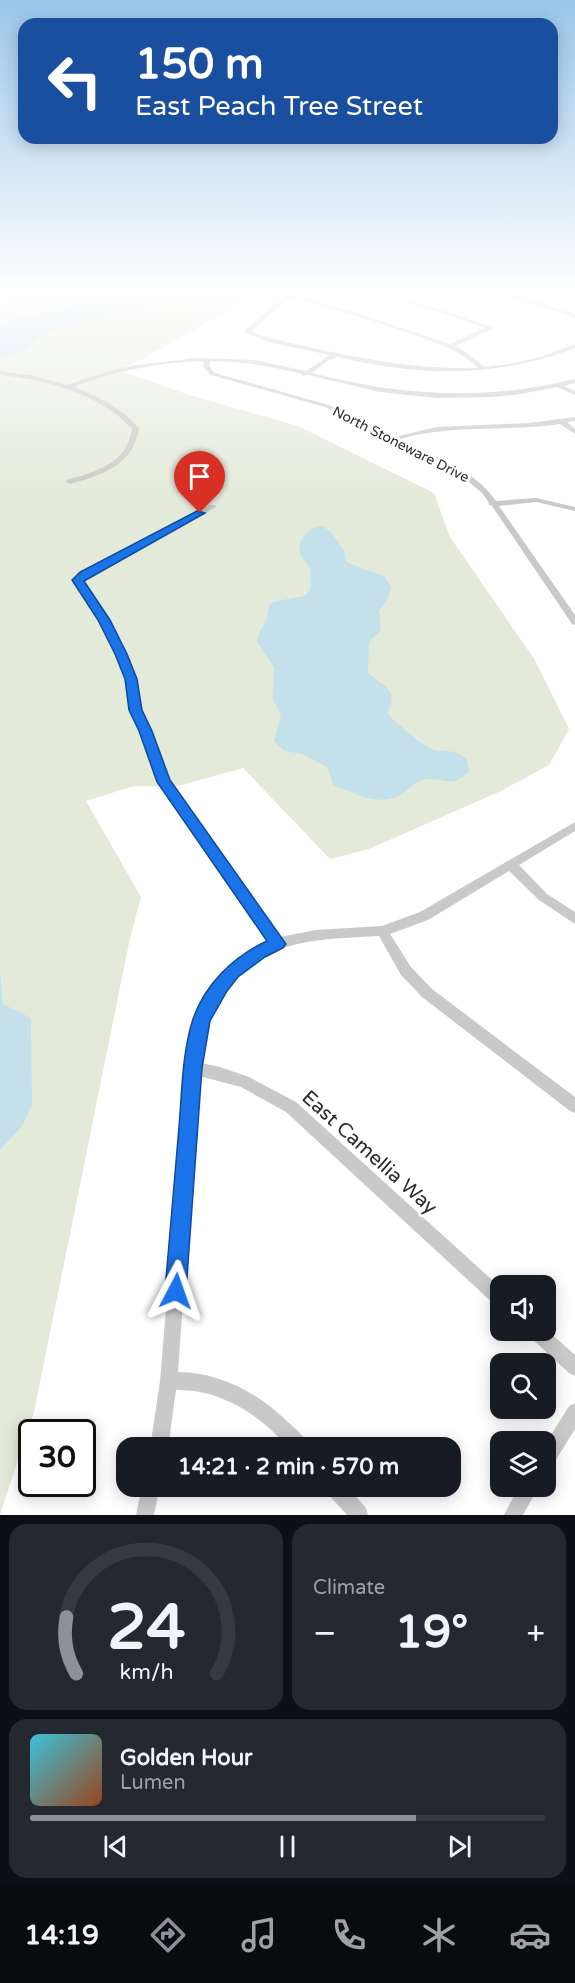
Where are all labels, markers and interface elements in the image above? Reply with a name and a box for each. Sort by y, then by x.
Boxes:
text: 150 m [135,39,264,90]
icon: left [36,42,114,120]
text: East Peach Tree Street [135,90,423,123]
street label: North Stoneware Drive [330,403,472,486]
pin [174,451,225,513]
icon: arrive [183,460,216,493]
street label: East Camellia Way [297,1086,442,1220]
position arrow [144,1259,208,1323]
map controls [490,1275,556,1497]
button: sound [490,1275,556,1341]
button: search [490,1353,556,1419]
speed limit sign: 30 [18,1419,96,1497]
button: layers [490,1431,556,1497]
text: 14:21 · 2 min · 570 m [178,1454,399,1480]
text: Climate [313,1576,385,1600]
text: 24 [107,1591,185,1666]
text: 19° [395,1606,468,1660]
text: − [313,1614,337,1653]
text: + [526,1614,545,1653]
text: km/h [119,1659,173,1685]
text: Golden Hour [120,1745,252,1771]
text: Lumen [120,1771,186,1795]
icon: previous [99,1830,132,1863]
icon: pause [271,1830,304,1863]
icon: next [443,1830,476,1863]
icon: directions [147,1914,189,1956]
icon: music [238,1914,280,1956]
icon: phone [328,1914,370,1956]
icon: climate [418,1914,460,1956]
icon: car [509,1914,551,1956]
text: 14:19 [24,1919,99,1952]

